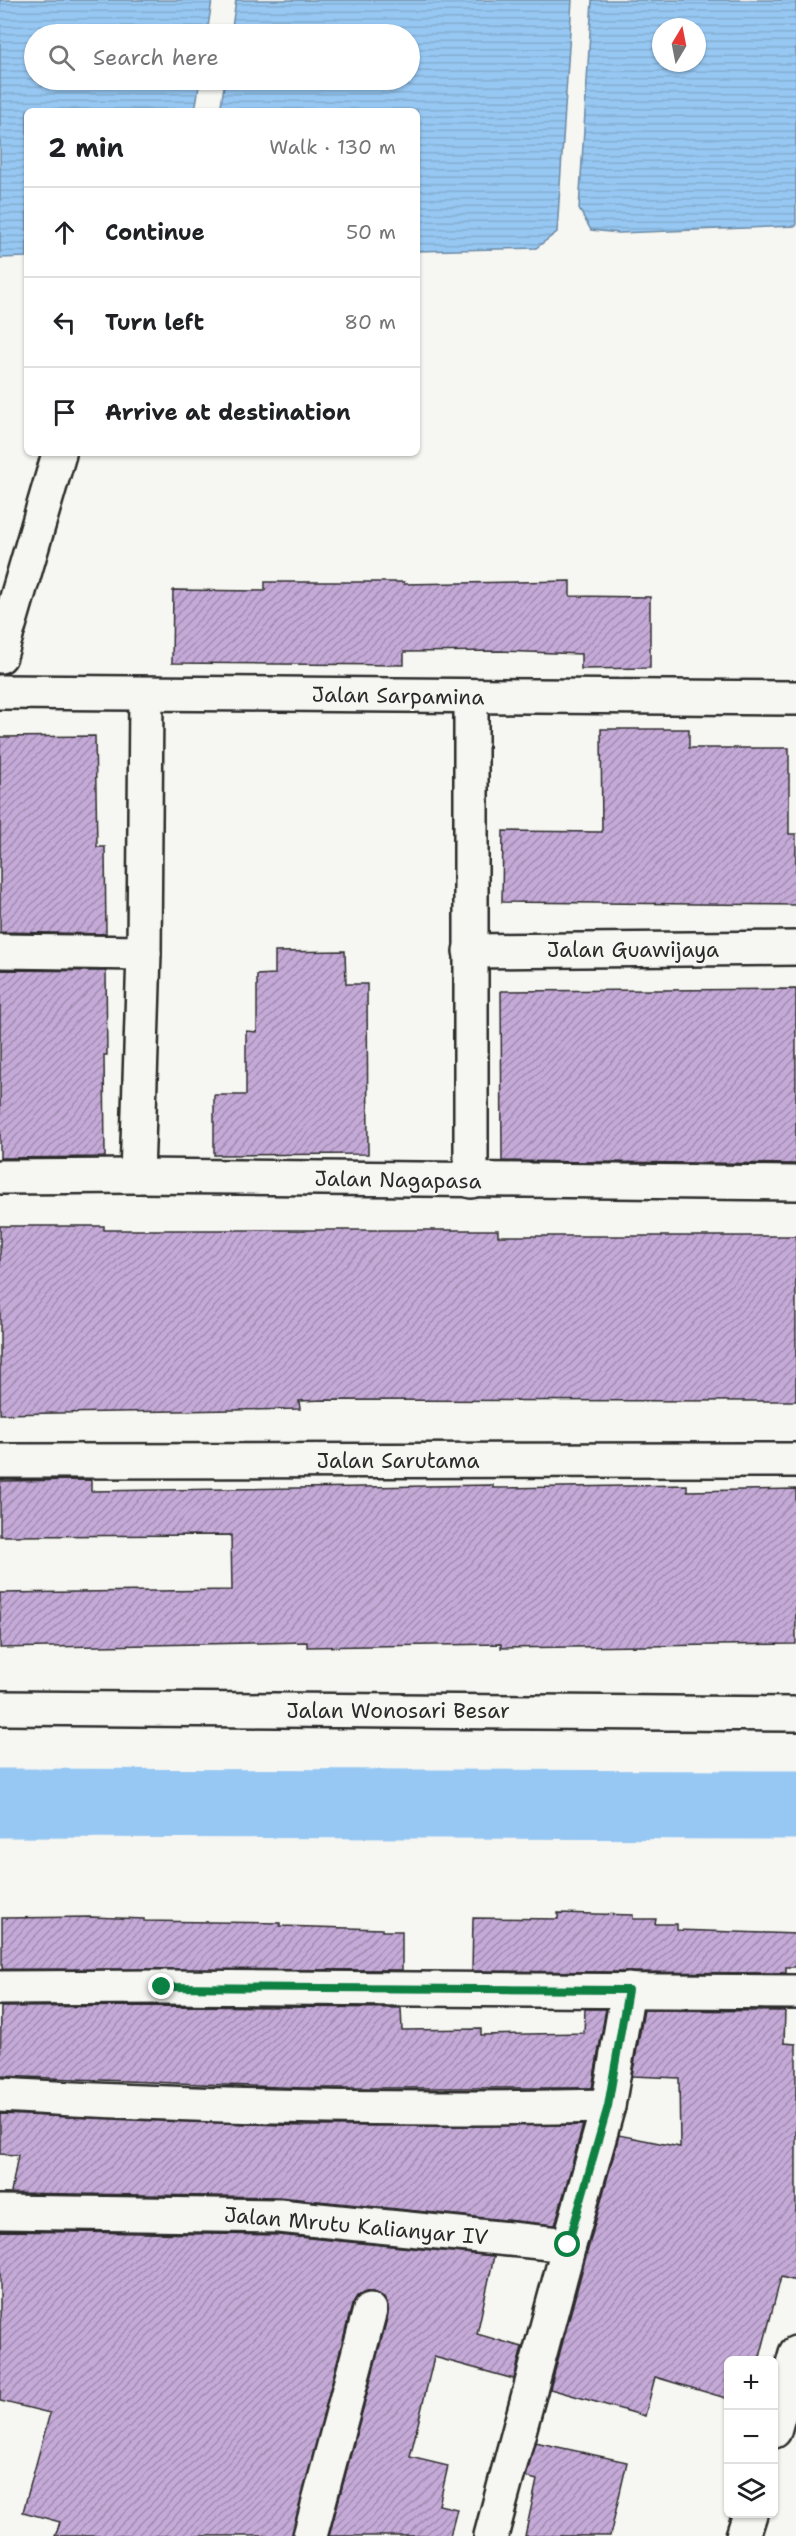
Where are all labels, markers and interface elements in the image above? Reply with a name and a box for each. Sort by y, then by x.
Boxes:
north arrow [652,18,706,72]
search box [24,24,420,90]
icon: search [45,41,78,74]
text: Search here [93,43,219,72]
text: 2 min [48,130,124,165]
text: Walk · 130 m [269,134,396,160]
icon: ahead [48,216,81,249]
text: Continue [105,218,205,247]
text: 50 m [346,219,396,245]
icon: left [48,306,81,339]
text: Turn left [105,308,204,337]
text: 80 m [344,309,396,335]
icon: arrive [48,396,81,429]
text: Arrive at destination [105,398,351,427]
street label: Jalan Sarpamina [311,680,485,712]
street label: Jalan Guawijaya [547,936,719,964]
street label: Jalan Nagapasa [314,1165,482,1195]
street label: Jalan Sarutama [316,1447,480,1475]
street label: Jalan Wonosari Besar [286,1697,510,1725]
route end [148,1973,174,1999]
street label: Jalan Mrutu Kalianyar IV [223,2201,489,2251]
route start [554,2231,580,2257]
map controls [724,2356,778,2518]
button: + [724,2356,778,2410]
button: − [724,2410,778,2464]
button: layers [724,2464,778,2518]

